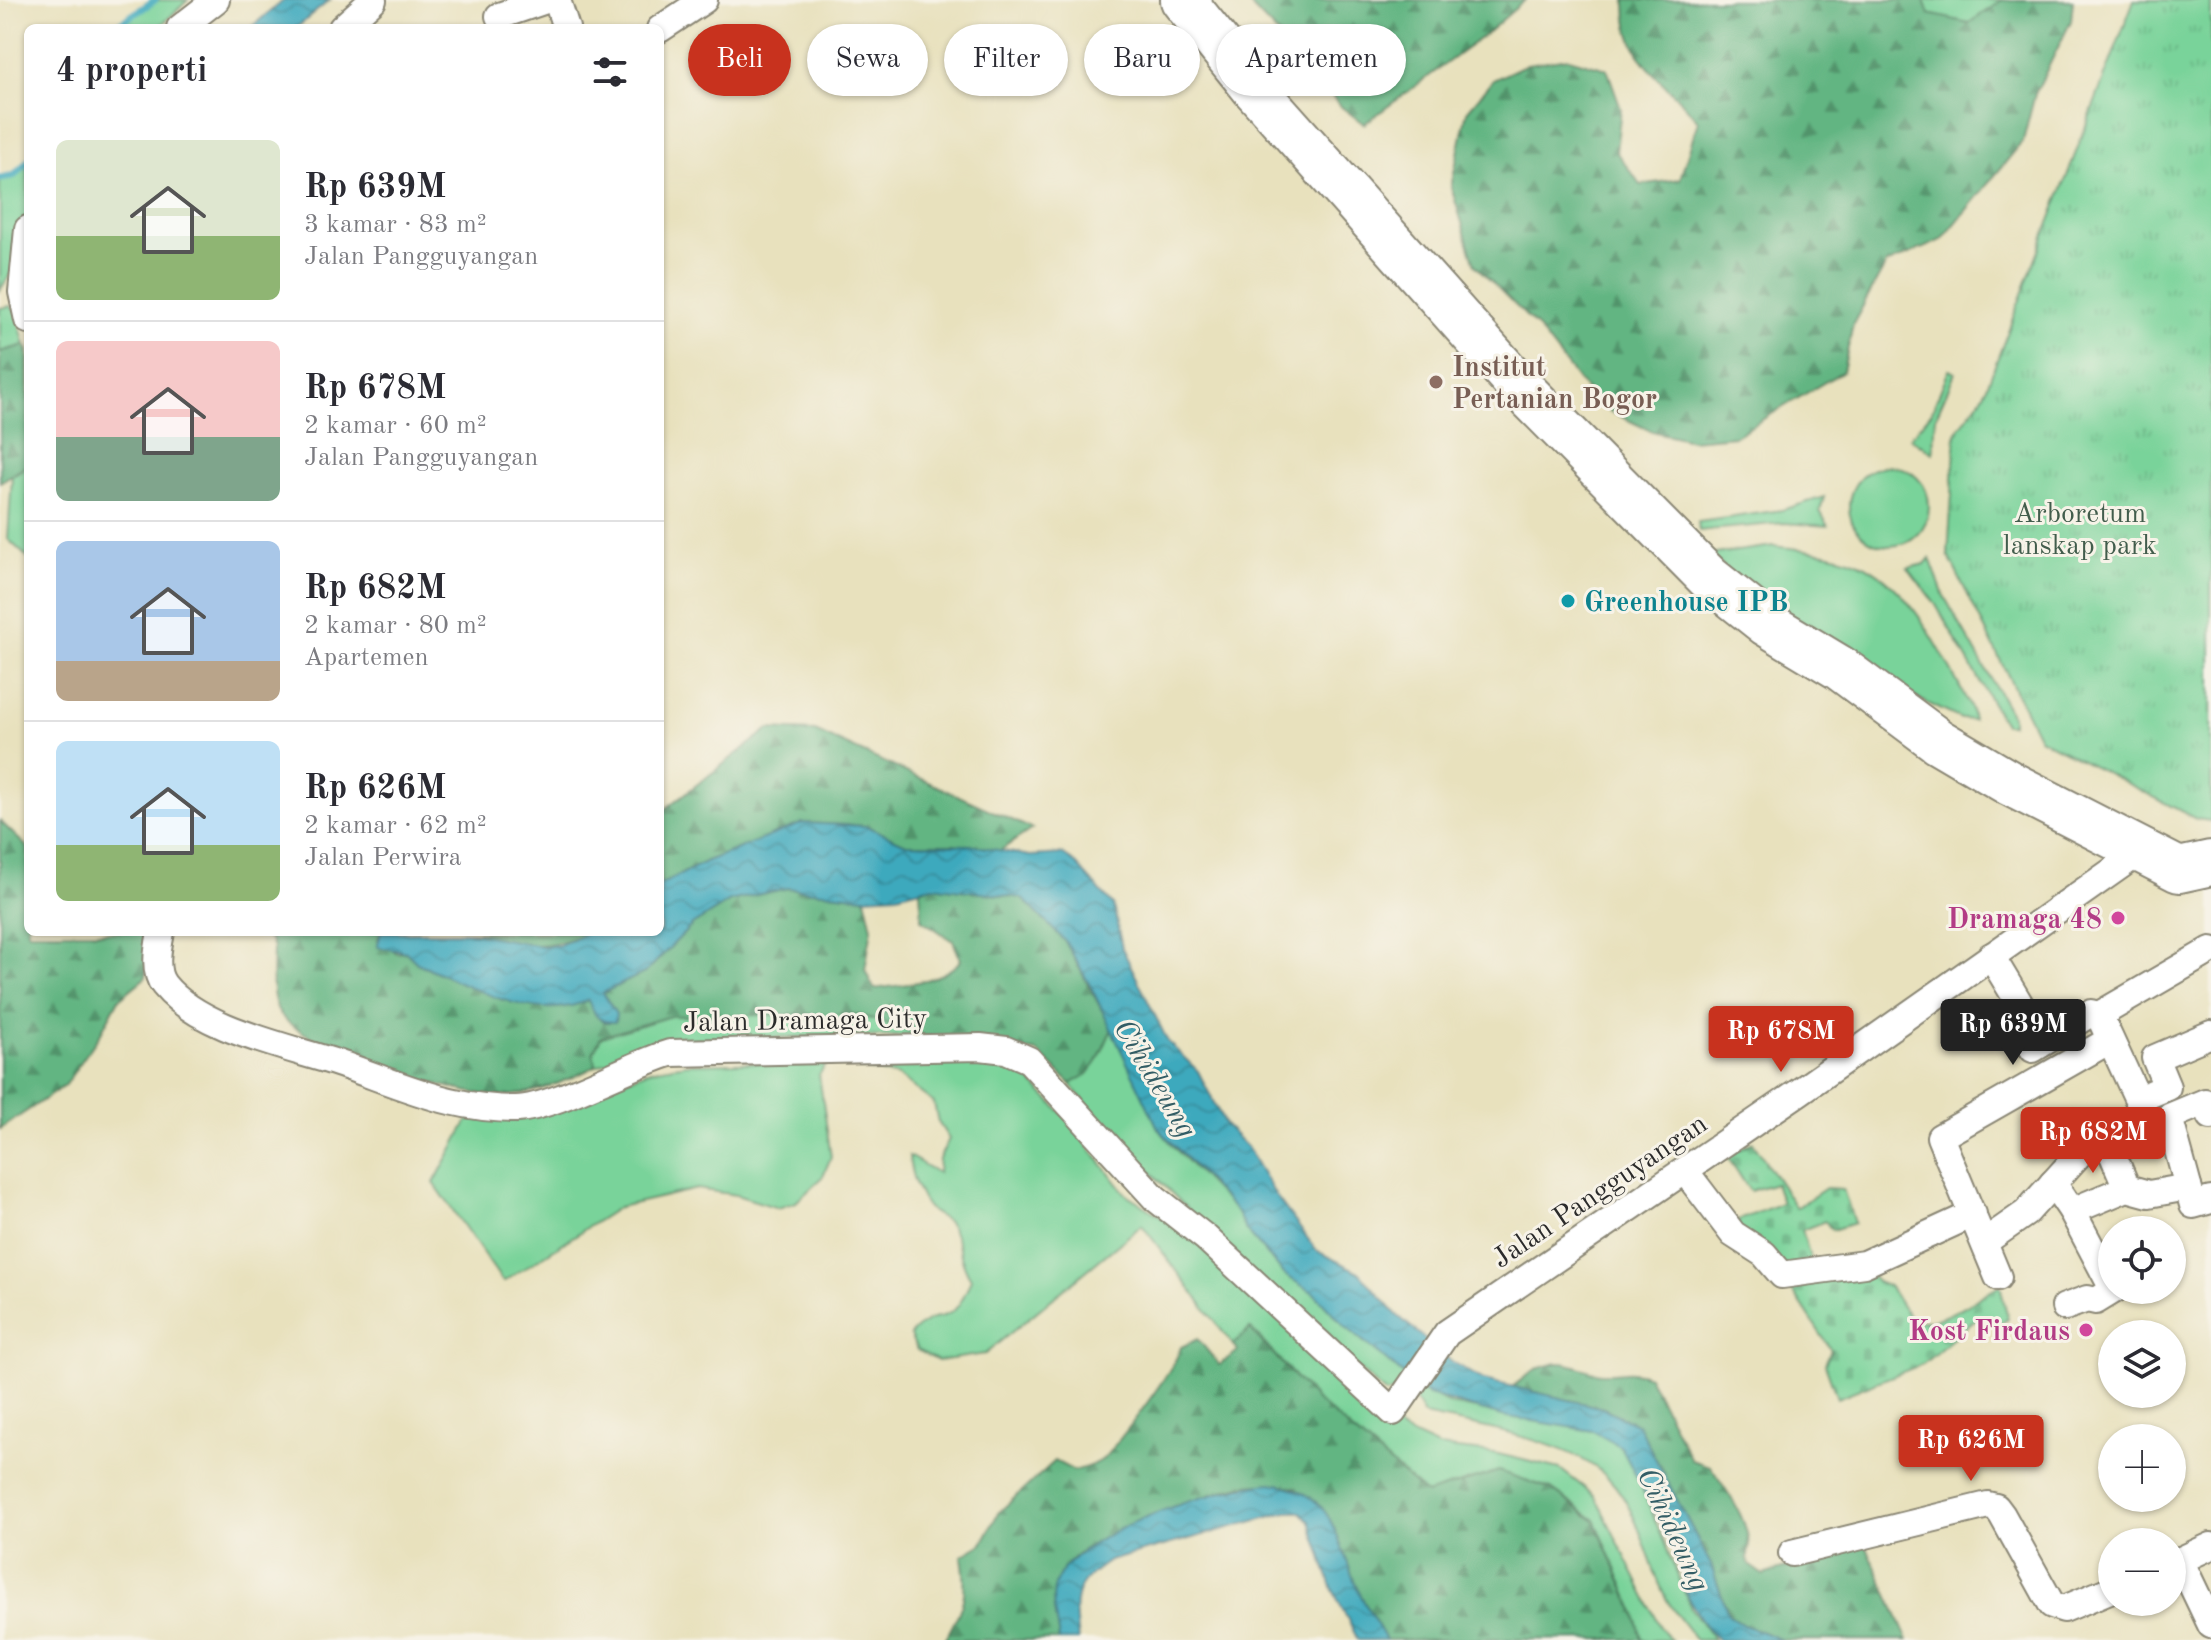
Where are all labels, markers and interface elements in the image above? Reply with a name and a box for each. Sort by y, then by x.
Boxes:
chip: Beli [688,24,791,96]
chip: Sewa [807,24,928,96]
chip: Filter [944,24,1068,96]
chip: Baru [1084,24,1200,96]
chip: Apartemen [1216,24,1406,96]
icon: filters [588,50,632,94]
text: 4 properti [56,55,207,89]
text: Rp 639M [304,171,446,205]
icon: home [120,172,216,268]
text: 3 kamar · 83 m² [304,212,487,238]
text: Jalan Pangguyangan [304,244,538,270]
place label: Institut Pertanian Bogor [1452,355,1657,415]
text: Rp 678M [304,372,446,406]
icon: home [120,373,216,469]
marker: Institut Pertanian Bogor [1427,373,1445,391]
text: 2 kamar · 60 m² [304,413,487,439]
text: Jalan Pangguyangan [304,445,538,471]
park label: Arboretum lanskap park [2003,501,2157,561]
text: Rp 682M [304,572,446,606]
icon: home [120,573,216,669]
place label: Greenhouse IPB [1584,590,1788,618]
marker: Greenhouse IPB [1559,592,1577,610]
text: 2 kamar · 80 m² [304,613,487,639]
text: Apartemen [304,645,429,671]
text: Rp 626M [304,772,446,806]
icon: home [120,773,216,869]
text: 2 kamar · 62 m² [304,813,487,839]
text: Jalan Perwira [304,845,462,871]
place label: Dramaga 48 [1947,907,2102,935]
marker: Dramaga 48 [2109,909,2127,927]
pin: Rp 639M [1939,999,2087,1067]
street label: Jalan Dramaga City [683,1006,928,1038]
pin: Rp 678M [1707,1006,1855,1074]
text: Rp 639M [1959,1012,2067,1038]
water label: Cihideung [1107,1015,1201,1144]
text: Rp 678M [1727,1019,1835,1045]
pin: Rp 682M [2019,1107,2167,1175]
street label: Jalan Pangguyangan [1488,1110,1713,1275]
text: Rp 682M [2039,1120,2147,1146]
map controls [2098,1216,2186,1616]
button: locate [2098,1216,2186,1304]
place label: Kost Firdaus [1908,1319,2070,1347]
button: layers [2098,1320,2186,1408]
marker: Kost Firdaus [2077,1321,2095,1339]
pin: Rp 626M [1897,1415,2045,1483]
button: + [2098,1424,2186,1512]
text: Rp 626M [1917,1428,2025,1454]
water label: Cihideung [1631,1463,1714,1596]
button: − [2098,1528,2186,1616]

